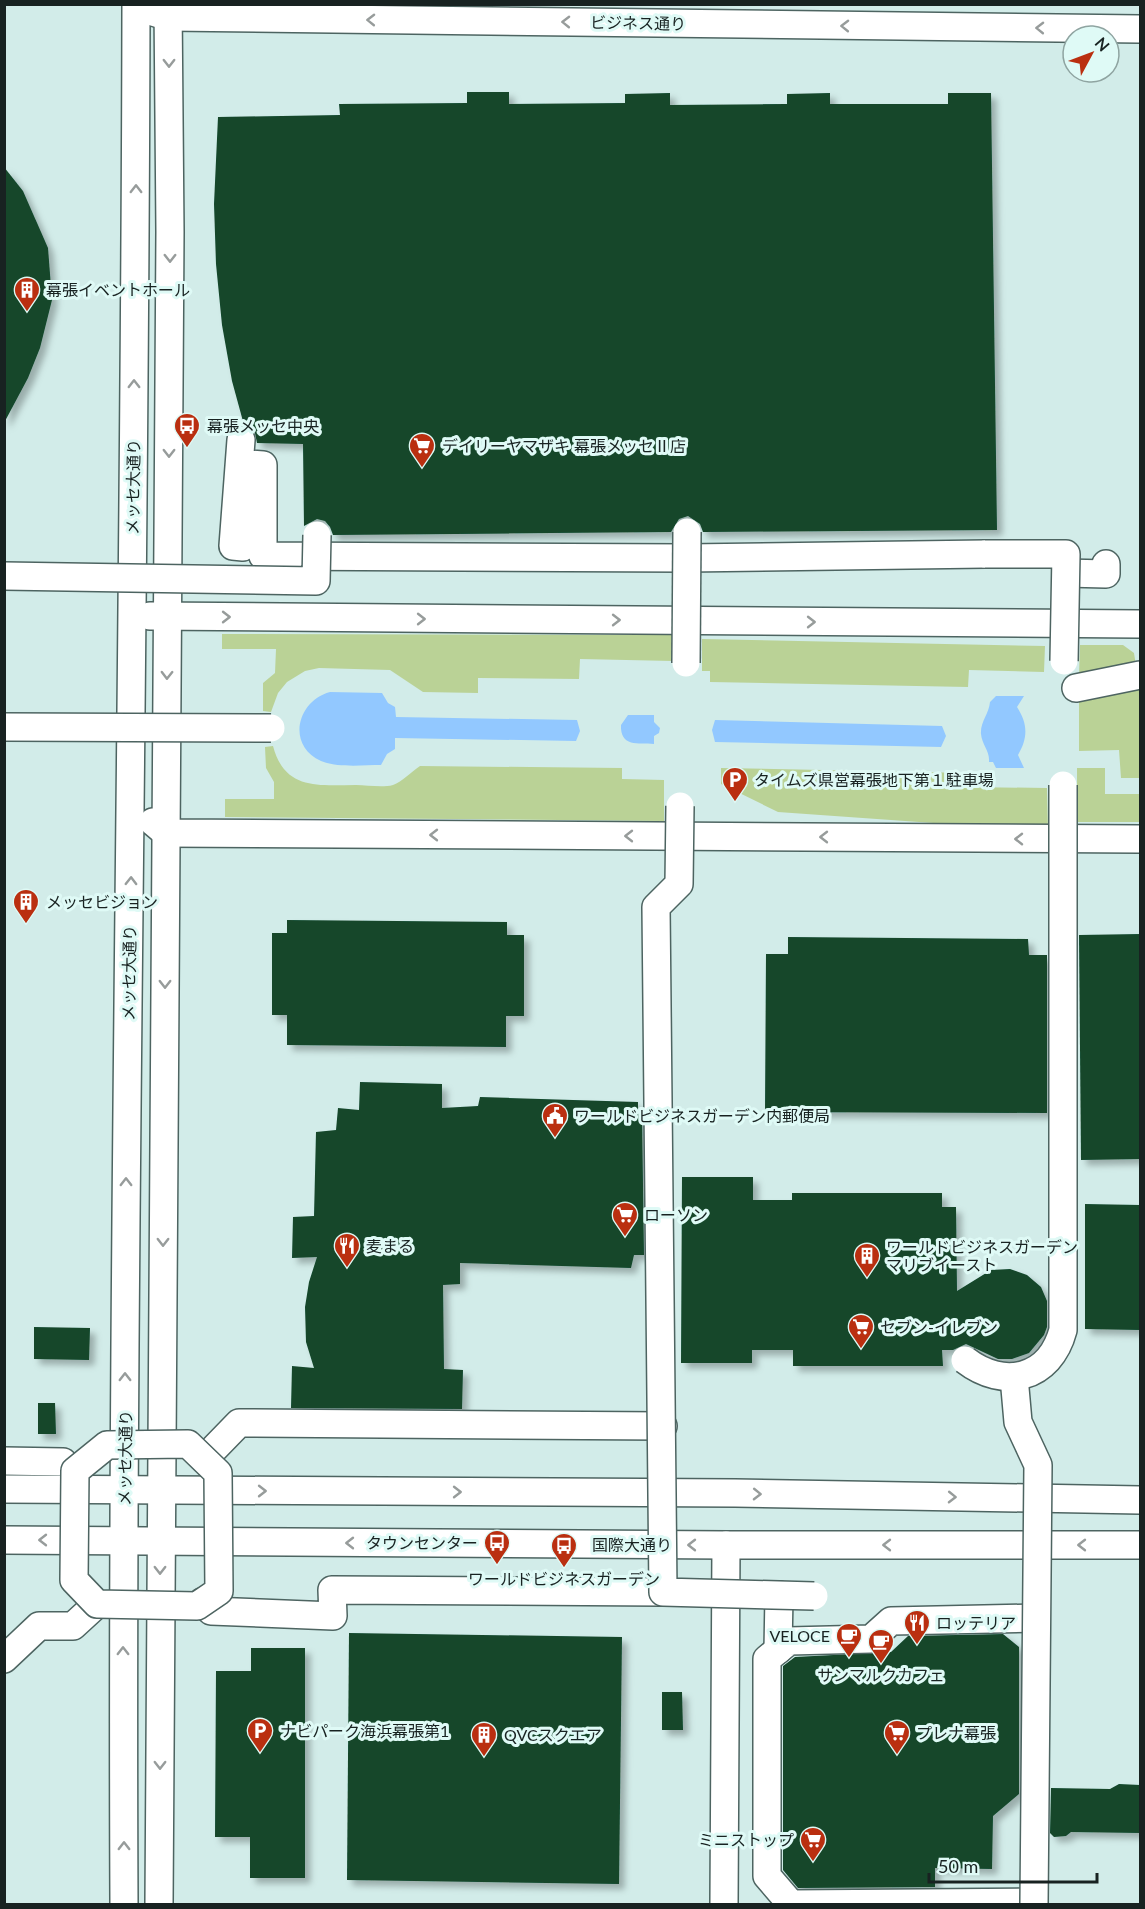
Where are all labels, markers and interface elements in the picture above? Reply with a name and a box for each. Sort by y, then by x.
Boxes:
street label: ビジネス通り [590,12,686,33]
one-way arrow [367,14,376,26]
one-way arrow [562,16,571,28]
one-way arrow [841,20,850,32]
one-way arrow [1036,22,1045,34]
north arrow [1061,24,1121,84]
text: N [1091,33,1114,55]
one-way arrow [163,58,175,67]
one-way arrow [130,185,142,194]
one-way arrow [164,253,176,262]
building icon: 幕張イベントホール [12,275,42,313]
place label: 幕張イベントホール [46,280,190,299]
one-way arrow [128,380,140,389]
bus stop icon: 幕張メッセ中央 [172,411,202,449]
place label: 幕張メッセ中央 [207,416,319,435]
supermarket icon: デイリーヤマザキ 幕張メッセⅡ店 [407,431,437,469]
place label: デイリーヤマザキ 幕張メッセⅡ店 [442,436,686,455]
street label: メッセ大通り [122,439,143,535]
one-way arrow [163,448,175,457]
one-way arrow [222,611,231,623]
one-way arrow [417,612,426,625]
one-way arrow [612,614,621,626]
one-way arrow [807,616,816,628]
one-way arrow [161,671,173,680]
parking icon: タイムズ県営幕張地下第１駐車場 [720,765,750,803]
place label: タイムズ県営幕張地下第１駐車場 [754,770,994,789]
one-way arrow [430,829,439,841]
one-way arrow [625,830,634,842]
one-way arrow [820,831,829,844]
one-way arrow [1015,832,1024,845]
one-way arrow [124,876,137,885]
building icon: メッセビジョン [11,887,41,925]
place label: メッセビジョン [46,892,158,911]
street label: メッセ大通り [118,925,139,1021]
one-way arrow [159,979,171,988]
public building icon: ワールドビジネスガーデン内郵便局 [540,1101,570,1139]
place label: ワールドビジネスガーデン内郵便局 [574,1106,830,1125]
one-way arrow [120,1178,132,1187]
supermarket icon: ローソン [610,1200,640,1238]
place label: ローソン [644,1205,708,1224]
restaurant icon: 麦まる [332,1231,362,1269]
place label: 麦まる [366,1236,414,1255]
one-way arrow [157,1237,169,1246]
place label: ワールドビジネスガーデン マリブイースト [886,1237,1078,1274]
building icon: ワールドビジネスガーデン マリブイースト [852,1241,882,1279]
supermarket icon: セブン-イレブン [846,1312,876,1350]
place label: セブン-イレブン [880,1317,998,1336]
one-way arrow [119,1373,131,1382]
street label: メッセ大通り [114,1410,135,1506]
one-way arrow [257,1485,266,1497]
one-way arrow [452,1486,461,1498]
one-way arrow [752,1488,761,1500]
one-way arrow [947,1491,956,1503]
bus stop icon: タウンセンター [482,1528,512,1566]
bus stop icon: ワールドビジネスガーデン [549,1531,579,1569]
place label: タウンセンター [366,1533,478,1552]
one-way arrow [39,1534,48,1546]
street label: 国際大通り [592,1535,672,1554]
one-way arrow [346,1537,355,1549]
one-way arrow [688,1539,697,1551]
one-way arrow [883,1539,892,1551]
one-way arrow [1078,1539,1087,1551]
one-way arrow [154,1566,166,1575]
place label: ワールドビジネスガーデン [468,1569,660,1588]
restaurant icon: ロッテリア [902,1608,932,1646]
place label: ロッテリア [936,1613,1016,1632]
cafe icon: VELOCE [834,1621,864,1659]
place label: VELOCE [770,1626,830,1645]
cafe icon: サンマルクカフェ [866,1627,896,1665]
one-way arrow [117,1647,129,1656]
place label: サンマルクカフェ [817,1665,945,1684]
parking icon: ナビパーク海浜幕張第1 [245,1716,275,1754]
supermarket icon: プレナ幕張 [882,1718,912,1756]
building icon: QVCスクエア [469,1720,499,1758]
place label: ナビパーク海浜幕張第1 [280,1721,449,1740]
place label: プレナ幕張 [916,1723,996,1742]
place label: QVCスクエア [504,1725,602,1744]
one-way arrow [154,1761,166,1770]
supermarket icon: ミニストップ [798,1825,828,1863]
place label: ミニストップ [698,1830,794,1849]
one-way arrow [118,1842,130,1851]
scale bar [929,1846,1097,1884]
text: 50 m [938,1855,978,1877]

